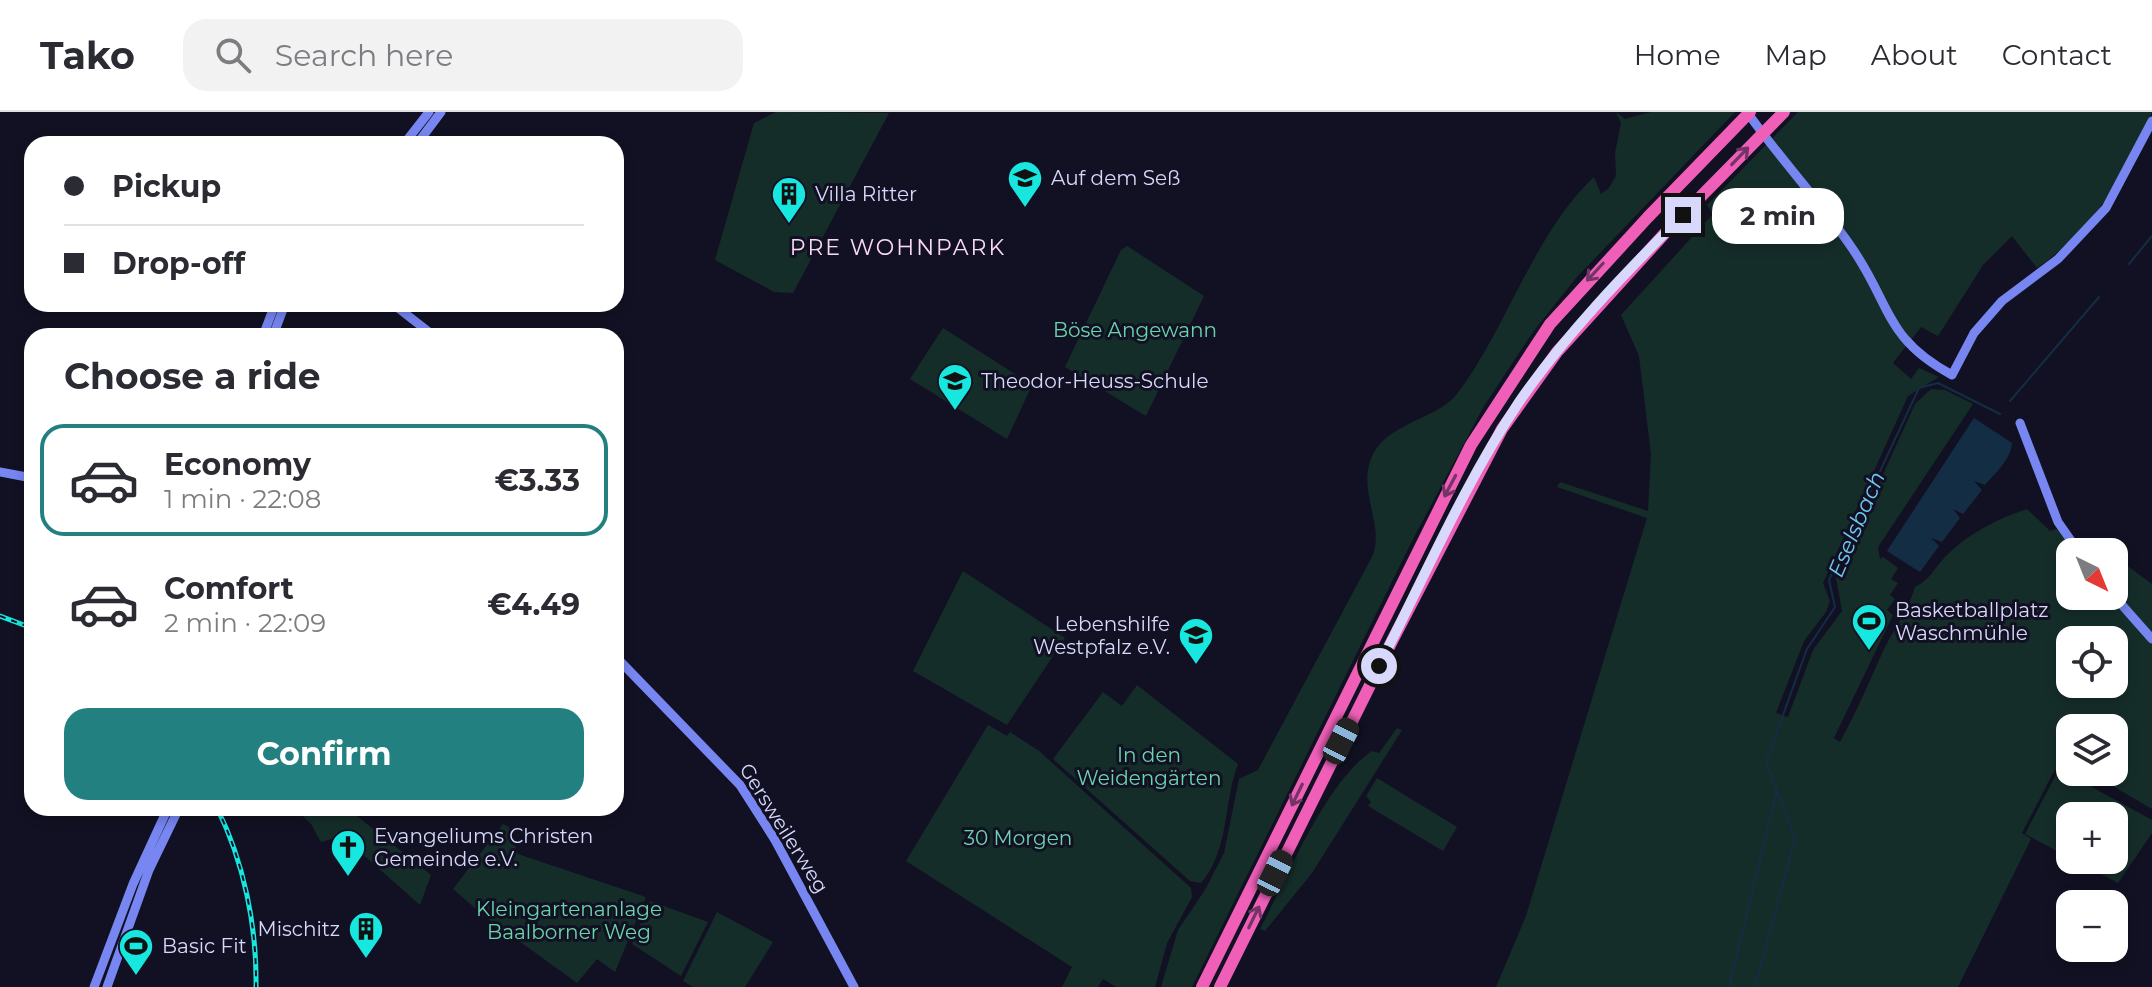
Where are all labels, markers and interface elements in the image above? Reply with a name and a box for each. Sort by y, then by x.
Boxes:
search box [183,19,743,91]
text: Tako [40,32,135,79]
icon: search [211,33,255,77]
text: Search here [275,37,453,74]
text: Home [1634,38,1721,72]
text: Map [1765,38,1827,72]
text: About [1871,38,1958,72]
text: Contact [2002,38,2112,72]
one-way arrow [1731,146,1750,166]
school or university icon: Auf dem Seß [1006,159,1044,209]
place label: Auf dem Seß [1051,166,1180,190]
text: Pickup [112,168,221,205]
building icon: Villa Ritter [770,175,808,225]
place label: Villa Ritter [815,182,917,206]
callout: 2 min [1711,187,1843,243]
route end [1665,197,1701,233]
text: 2 min [1740,200,1816,232]
district label: PRE WOHNPARK [790,234,1006,261]
text: Drop-off [112,245,245,282]
one-way arrow [1586,262,1605,282]
park label: Böse Angewann [1053,318,1217,342]
text: Choose a ride [64,354,321,398]
school or university icon: Theodor-Heuss-Schule [936,362,974,412]
place label: Theodor-Heuss-Schule [981,369,1209,393]
icon: car [68,444,140,516]
text: Economy [164,446,311,483]
text: €3.33 [494,462,580,499]
water label: Eselsbach [1822,467,1891,581]
one-way arrow [1441,474,1457,498]
text: 1 min · 22:08 [164,483,321,515]
north arrow [2056,538,2128,610]
map controls [2056,538,2128,962]
icon: car [68,568,140,640]
text: Comfort [164,570,294,607]
text: €4.49 [487,586,580,623]
place label: Basketballplatz Waschmühle [1895,598,2049,645]
sports icon: Basketballplatz Waschmühle [1850,602,1888,652]
text: 2 min · 22:09 [164,607,326,639]
place label: Lebenshilfe Westpfalz e.V. [1033,612,1170,659]
school or university icon: Lebenshilfe Westpfalz e.V. [1177,616,1215,666]
button: locate [2056,626,2128,698]
route start [1361,648,1397,684]
button: Confirm [64,708,584,800]
car [1319,714,1363,768]
button: layers [2056,714,2128,786]
park label: In den Weidengärten [1077,743,1221,790]
street label: Gersweilerweg [734,759,834,897]
one-way arrow [1289,782,1304,806]
button: + [2056,802,2128,874]
place label: Evangeliums Christen Gemeinde e.V. [374,824,593,871]
park label: 30 Morgen [964,826,1072,850]
church icon: Evangeliums Christen Gemeinde e.V. [329,828,367,878]
car [1254,846,1296,900]
button: − [2056,890,2128,962]
park label: Kleingartenanlage Baalborner Weg [476,897,662,944]
one-way arrow [1247,905,1262,929]
building icon: Mischitz [347,910,385,960]
place label: Mischitz [258,917,340,941]
sports icon: Basic Fit [117,927,155,977]
place label: Basic Fit [162,934,247,958]

